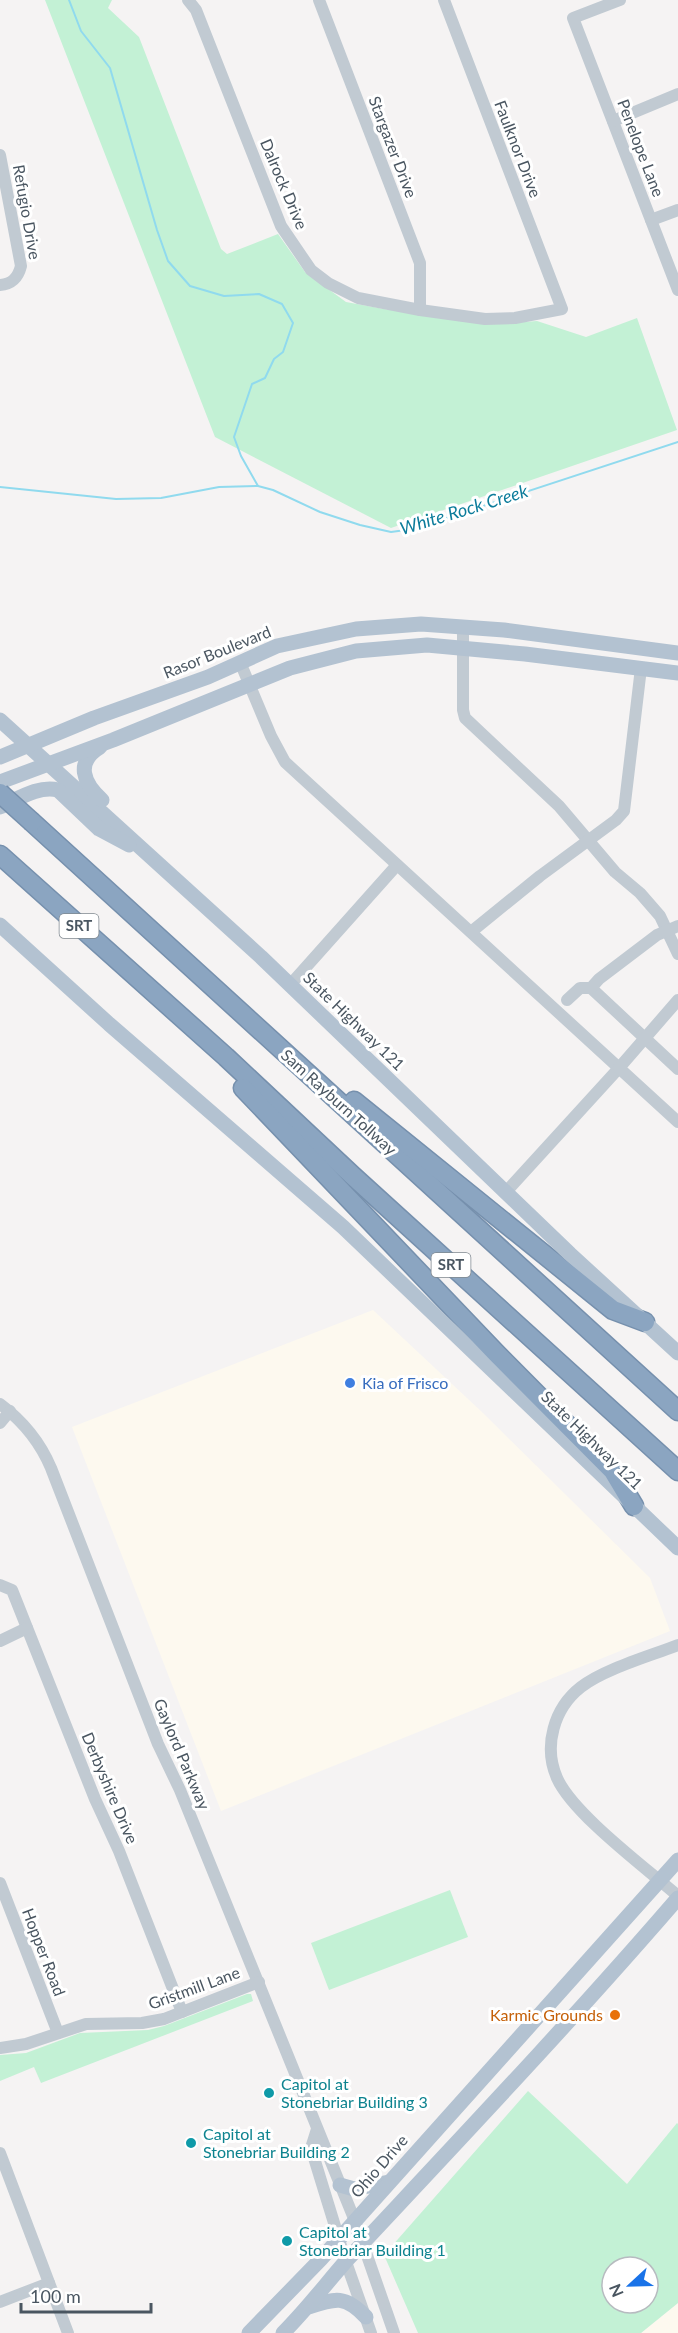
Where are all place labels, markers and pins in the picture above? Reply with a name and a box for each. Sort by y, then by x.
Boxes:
place label: Kia of Frisco [362,1373,448,1392]
marker: Kia of Frisco [343,1376,357,1390]
place label: Karmic Grounds [490,2005,603,2024]
marker: Karmic Grounds [608,2008,622,2022]
place label: Capitol at Stonebriar Building 3 [281,2074,428,2111]
marker: Capitol at Stonebriar Building 3 [262,2086,276,2100]
place label: Capitol at Stonebriar Building 2 [203,2124,350,2161]
marker: Capitol at Stonebriar Building 2 [184,2136,198,2150]
place label: Capitol at Stonebriar Building 1 [299,2222,446,2259]
marker: Capitol at Stonebriar Building 1 [280,2234,294,2248]

